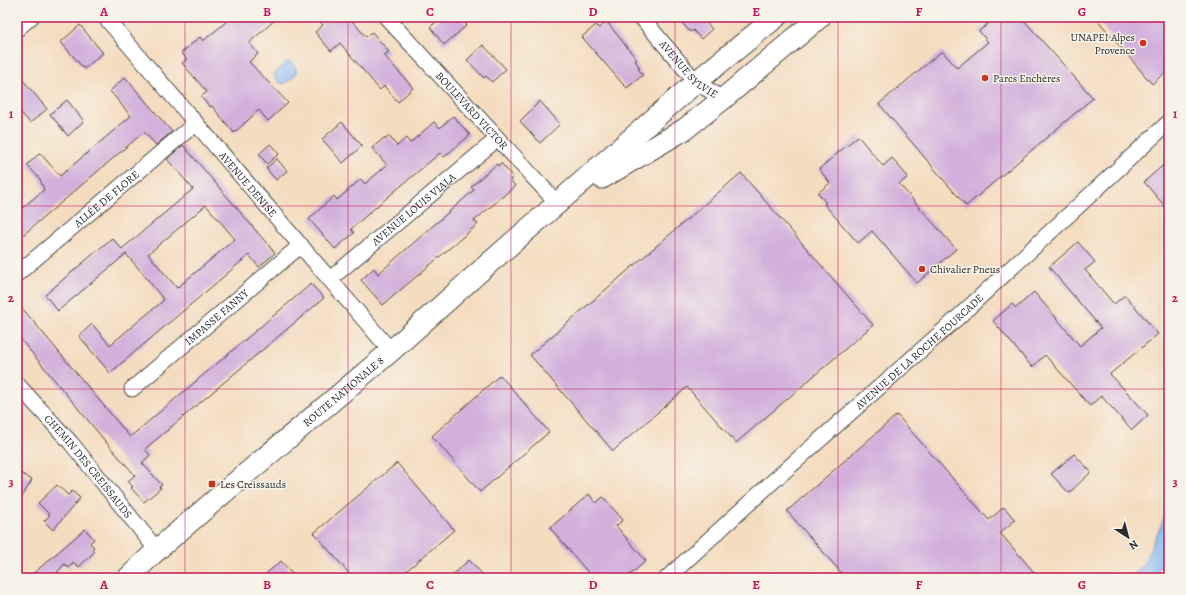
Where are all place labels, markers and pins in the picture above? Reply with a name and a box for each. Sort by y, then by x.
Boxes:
place label: UNAPEI Alpes Provence [1071,30,1135,58]
marker: UNAPEI Alpes Provence [1138,38,1148,48]
place label: Parcs Enchères [993,71,1060,86]
marker: Parcs Enchères [980,73,990,83]
place label: Chivalier Pneus [930,262,1000,277]
marker: Chivalier Pneus [917,264,927,274]
place label: Les Creissauds [220,477,286,492]
marker: Les Creissauds [207,479,217,489]

